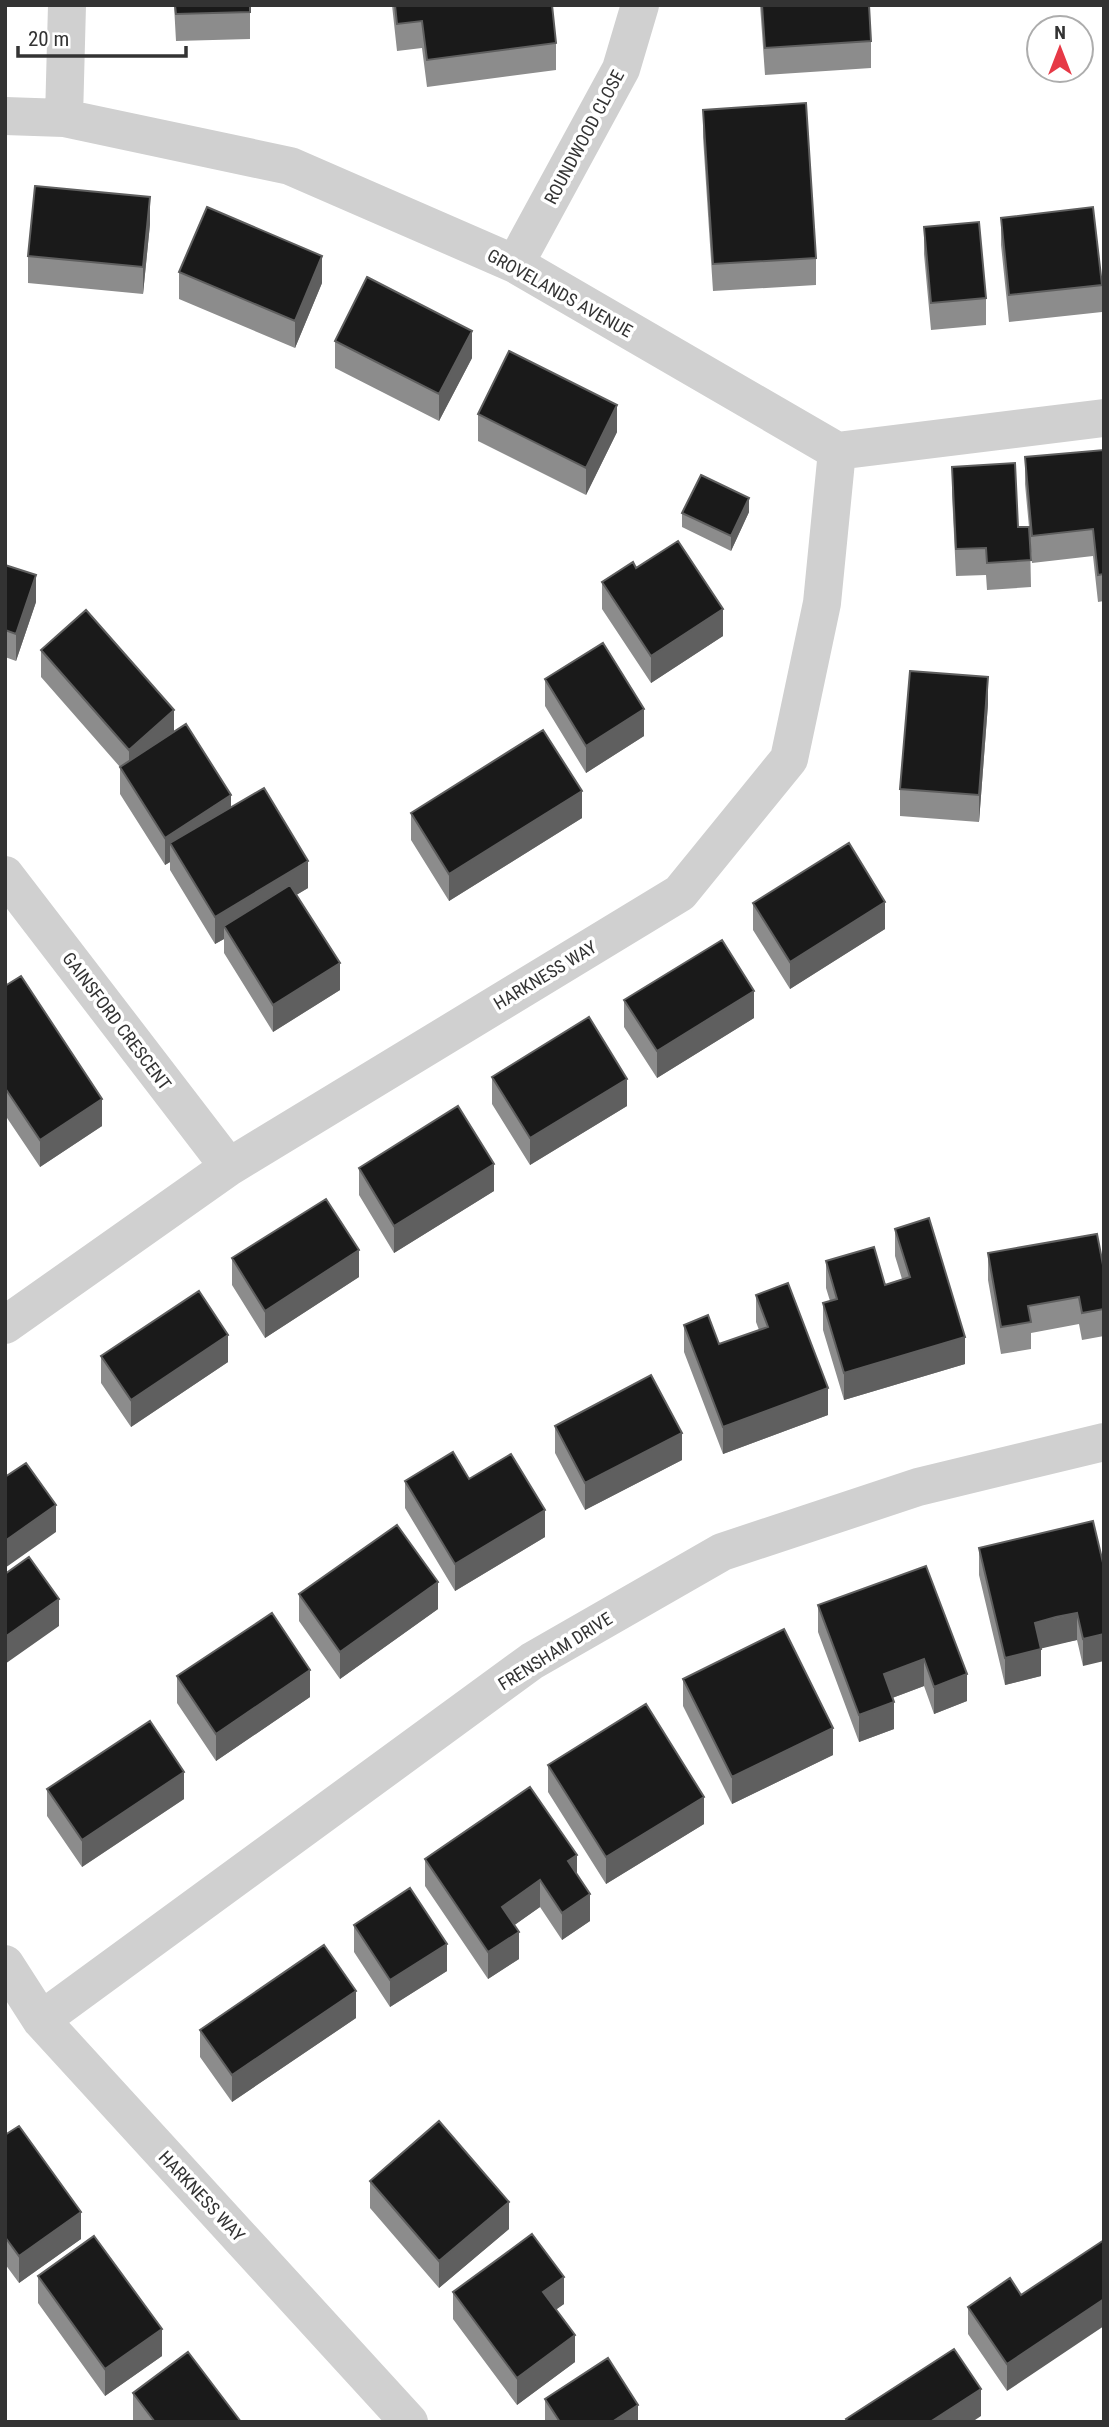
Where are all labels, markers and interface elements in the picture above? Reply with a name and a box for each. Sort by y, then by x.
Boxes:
scale bar [18,14,186,58]
north arrow [1025,14,1095,84]
text: N [1054,21,1066,44]
text: 20 m [28,27,69,51]
street label: ROUNDWOOD CLOSE [540,66,628,208]
street label: GROVELANDS AVENUE [484,244,636,342]
street label: HARKNESS WAY [490,936,601,1014]
street label: GAINSFORD CRESCENT [58,948,176,1094]
street label: FRENSHAM DRIVE [494,1608,616,1694]
street label: HARKNESS WAY [155,2146,250,2246]

